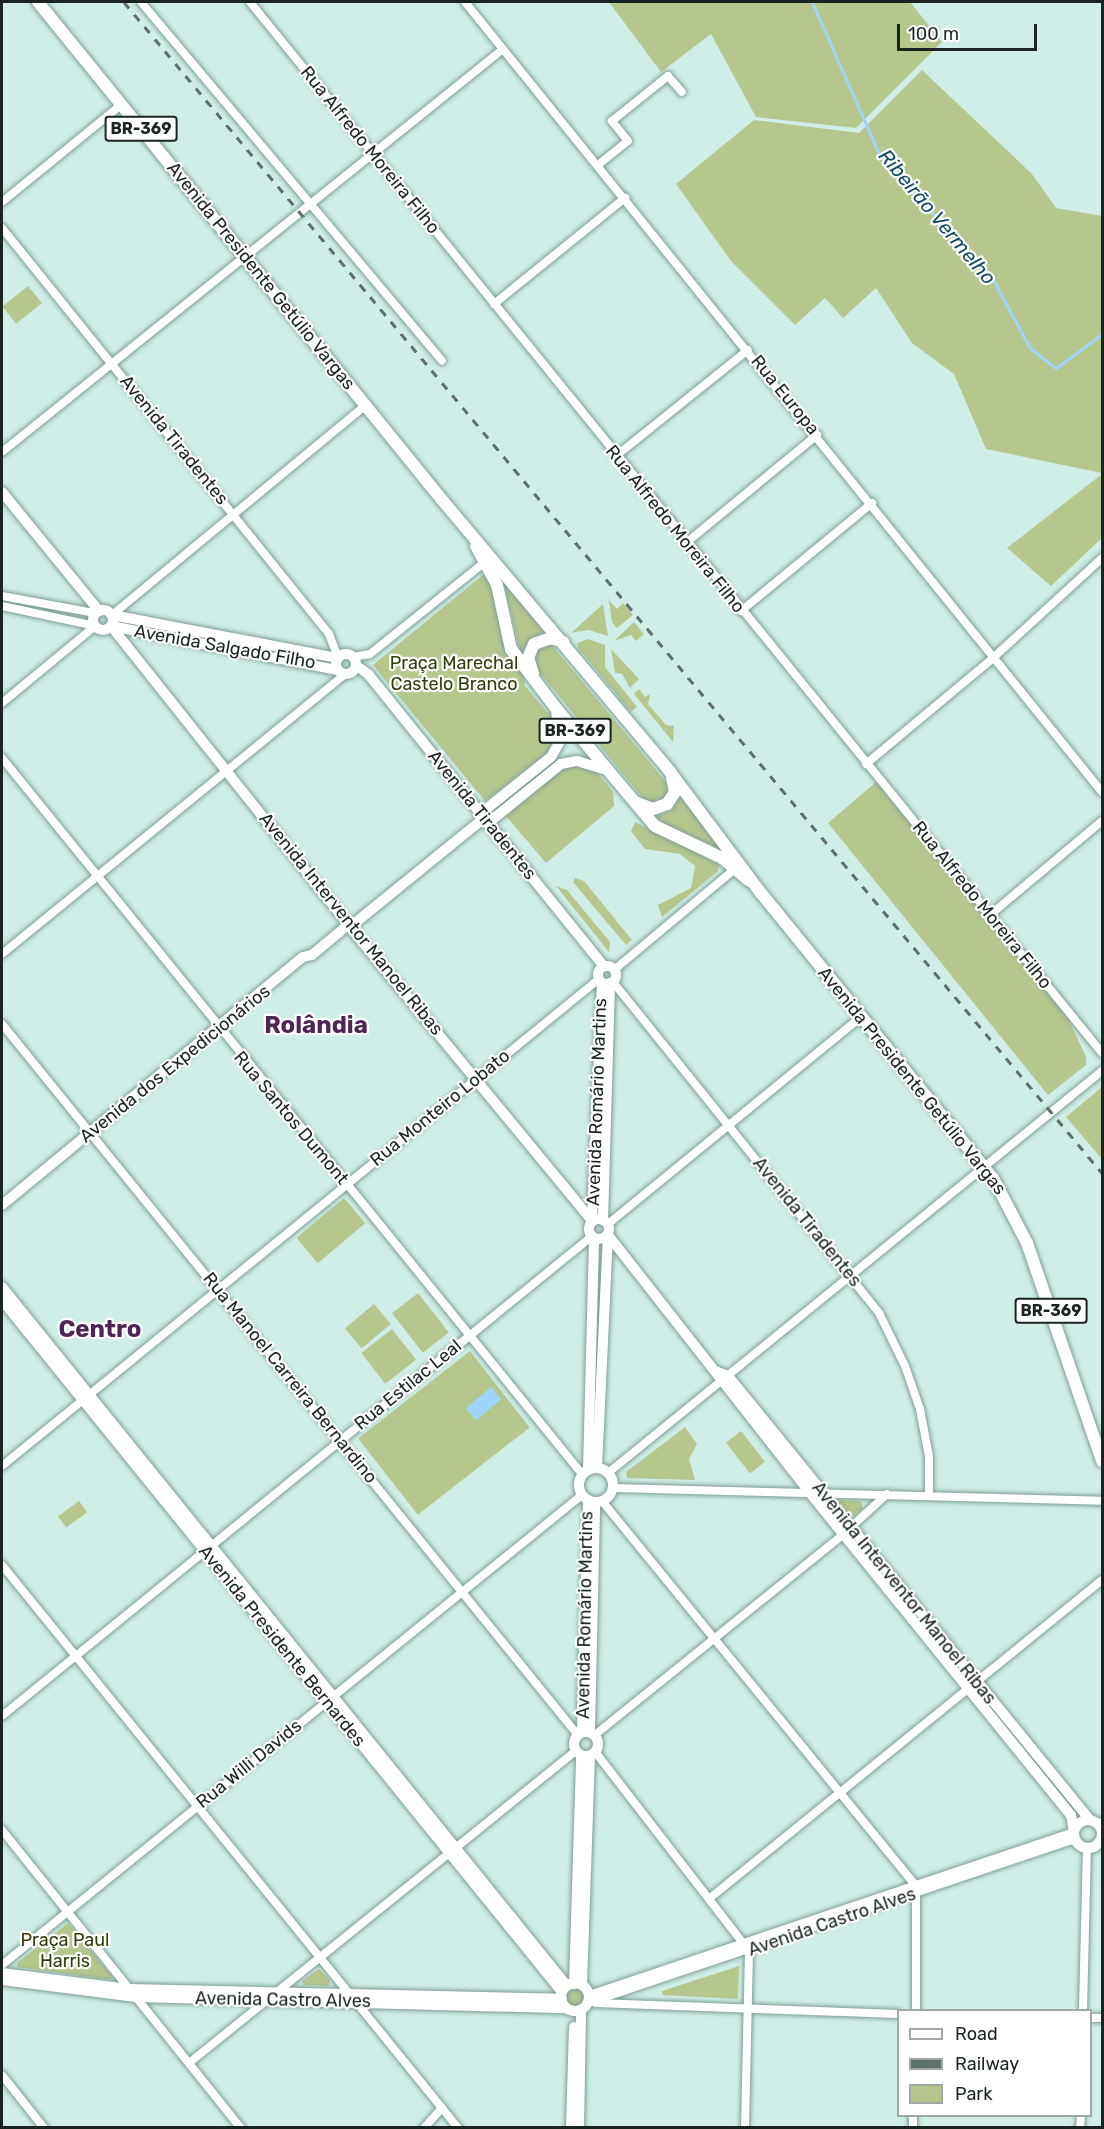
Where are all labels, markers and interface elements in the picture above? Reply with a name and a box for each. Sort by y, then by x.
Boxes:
scale bar [900,12,1040,50]
text: 100 m [908,23,959,45]
street label: Rua Alfredo Moreira Filho [296,62,444,238]
road number: BR-369 [104,116,178,142]
water label: Ribeirão Vermelho [873,144,1001,290]
street label: Avenida Presidente Getúlio Vargas [162,158,360,394]
street label: Rua Europa [746,351,824,439]
street label: Avenida Tiradentes [115,371,233,509]
street label: Rua Alfredo Moreira Filho [601,441,749,617]
street label: Avenida Salgado Filho [133,620,317,674]
park label: Praça Marechal Castelo Branco [390,653,518,696]
road number: BR-369 [538,718,612,744]
street label: Avenida Tiradentes [423,746,541,884]
street label: Avenida Interventor Manoel Ribas [254,808,448,1040]
street label: Rua Alfredo Moreira Filho [908,817,1056,993]
street label: Avenida Presidente Getúlio Vargas [813,963,1011,1199]
street label: Avenida dos Expedicionários [75,980,275,1148]
street label: Avenida Romário Martins [583,998,611,1206]
district label: Rolândia [264,1012,368,1040]
street label: Rua Monteiro Lobato [366,1045,514,1171]
street label: Rua Santos Dumont [229,1047,353,1189]
street label: Avenida Tiradentes [748,1153,866,1291]
street label: Rua Manoel Carreira Bernardino [198,1268,382,1488]
road number: BR-369 [1014,1298,1088,1324]
district label: Centro [58,1316,142,1344]
street label: Rua Estilac Leal [350,1335,466,1435]
street label: Avenida Interventor Manoel Ribas [807,1477,1001,1709]
street label: Avenida Romário Martins [572,1511,598,1719]
street label: Avenida Presidente Bernardes [194,1541,370,1751]
street label: Rua Willi Davids [192,1715,306,1813]
street label: Avenida Castro Alves [745,1883,919,1961]
park label: Praça Paul Harris [21,1930,109,1972]
street label: Avenida Castro Alves [195,1988,371,2012]
legend [897,2009,1092,2117]
text: Road [955,2023,998,2045]
text: Railway [955,2053,1019,2075]
text: Park [955,2083,992,2105]

